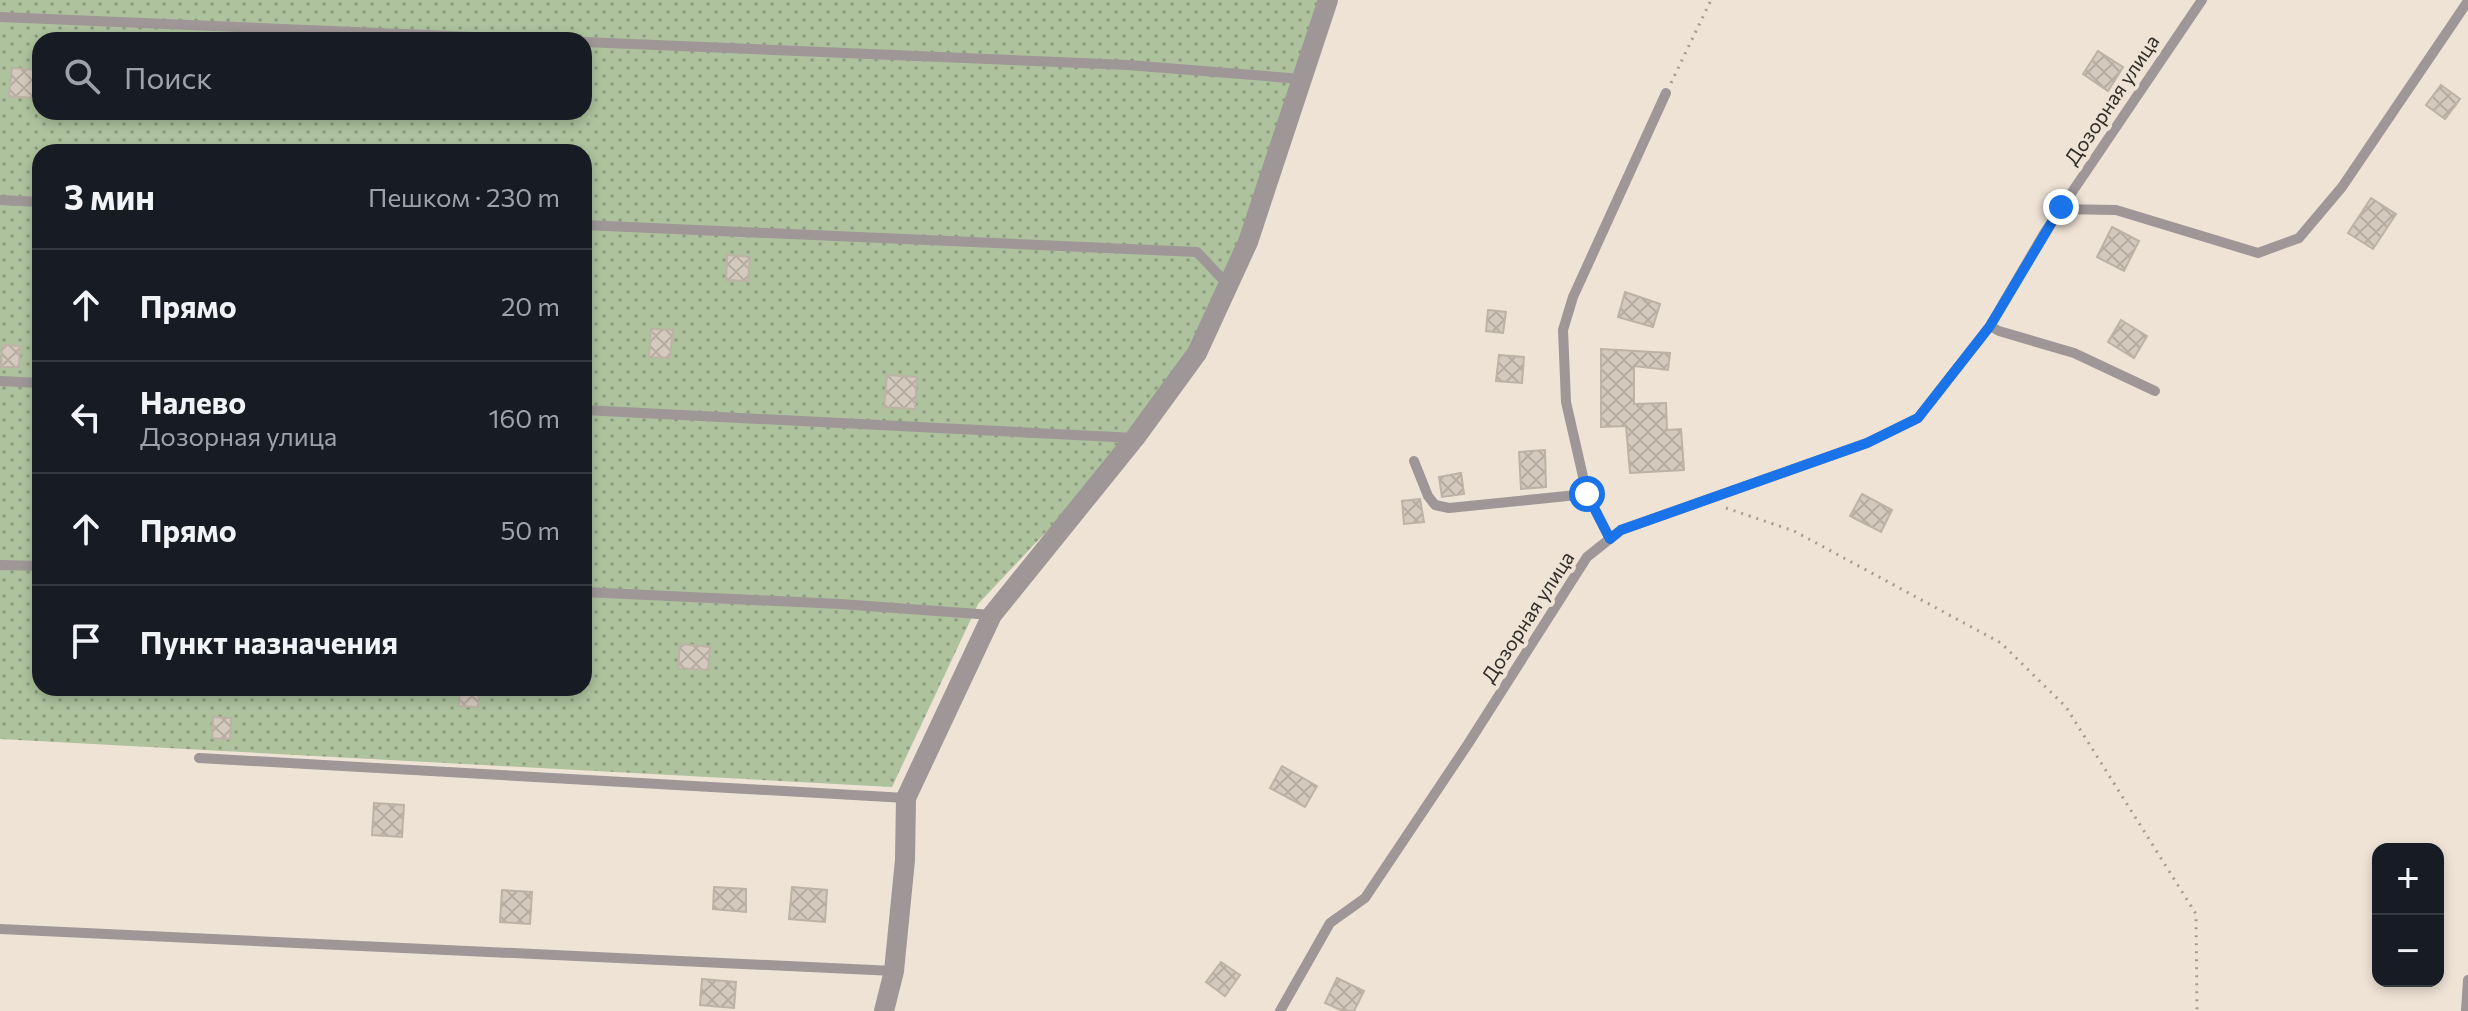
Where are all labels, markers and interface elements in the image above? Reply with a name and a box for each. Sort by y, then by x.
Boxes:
street label: Дозорная улица [2059,30,2164,169]
search box [32,32,592,120]
icon: search [60,54,104,98]
text: Поиск [124,58,212,95]
text: 3 мин [64,175,155,217]
text: Пешком · 230 m [368,181,560,212]
route end [2043,189,2079,225]
icon: ahead [64,283,108,327]
text: Прямо [140,287,237,324]
text: 20 m [501,290,560,321]
text: Налево [140,383,246,420]
icon: left [64,395,108,439]
text: 160 m [488,402,560,433]
text: Дозорная улица [140,420,337,451]
route start [1569,476,1605,512]
icon: ahead [64,507,108,551]
text: Прямо [140,511,237,548]
text: 50 m [500,514,560,545]
street label: Дозорная улица [1476,546,1579,687]
icon: arrive [64,619,108,663]
text: Пункт назначения [140,623,398,660]
map controls [2372,843,2444,987]
button: + [2372,843,2444,915]
button: − [2372,915,2444,987]

